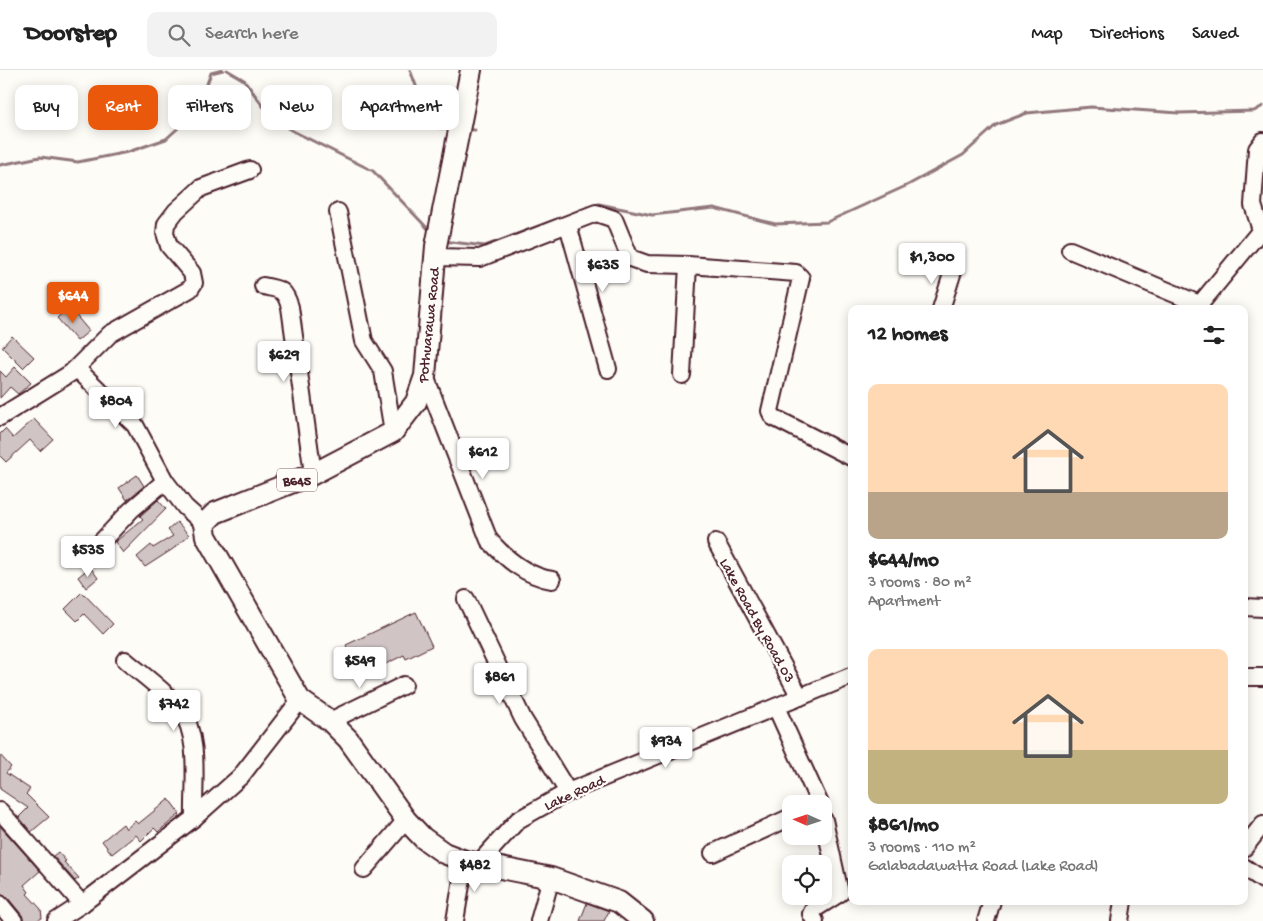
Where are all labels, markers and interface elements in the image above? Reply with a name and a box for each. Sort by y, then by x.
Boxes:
search box [147,12,497,57]
text: Doorstep [25,20,117,49]
icon: search [165,21,193,49]
text: Search here [205,23,299,46]
text: Map [1031,24,1063,45]
text: Directions [1091,24,1164,45]
text: Saved [1192,24,1238,45]
chip: Buy [15,85,78,130]
chip: Rent [88,85,158,130]
chip: Filters [168,85,251,130]
chip: New [261,85,332,130]
chip: Apartment [342,85,459,130]
pin: $1,300 [891,242,973,285]
text: $1,300 [909,249,955,268]
pin: $635 [573,250,633,293]
text: $635 [587,257,619,276]
street label: Pothuarawa Road [415,266,445,385]
pin: $644 [43,282,103,324]
text: $644 [58,288,88,307]
icon: filters [1200,321,1228,349]
text: 12 homes [868,323,947,348]
pin: $629 [254,340,314,383]
text: $629 [268,347,300,366]
pin: $804 [86,386,146,429]
text: $804 [100,393,132,412]
icon: home [1003,416,1093,506]
pin: $612 [453,438,513,480]
text: $612 [468,444,498,463]
road number: B645 [277,468,317,492]
pin: $535 [58,536,118,578]
text: $535 [72,542,104,561]
text: $644/mo [868,549,939,574]
street label: Lake Road By Road 03 [715,556,798,686]
text: 3 rooms · 80 m² [868,574,972,593]
text: Apartment [868,593,940,612]
pin: $549 [330,646,390,689]
text: $549 [344,653,376,672]
pin: $861 [470,662,530,705]
text: $861 [485,669,515,688]
icon: home [1003,681,1093,771]
pin: $742 [144,690,204,732]
text: $742 [159,696,189,715]
pin: $934 [636,726,696,769]
text: $934 [650,733,682,752]
street label: Lake Road [542,772,609,816]
north arrow [782,795,832,845]
map controls [782,795,832,905]
text: $861/mo [868,814,939,839]
text: 3 rooms · 110 m² [868,839,976,858]
pin: $482 [445,850,505,893]
button: locate [782,855,832,905]
text: $482 [459,857,491,876]
text: Galabadawatta Road (Lake Road) [868,858,1099,877]

